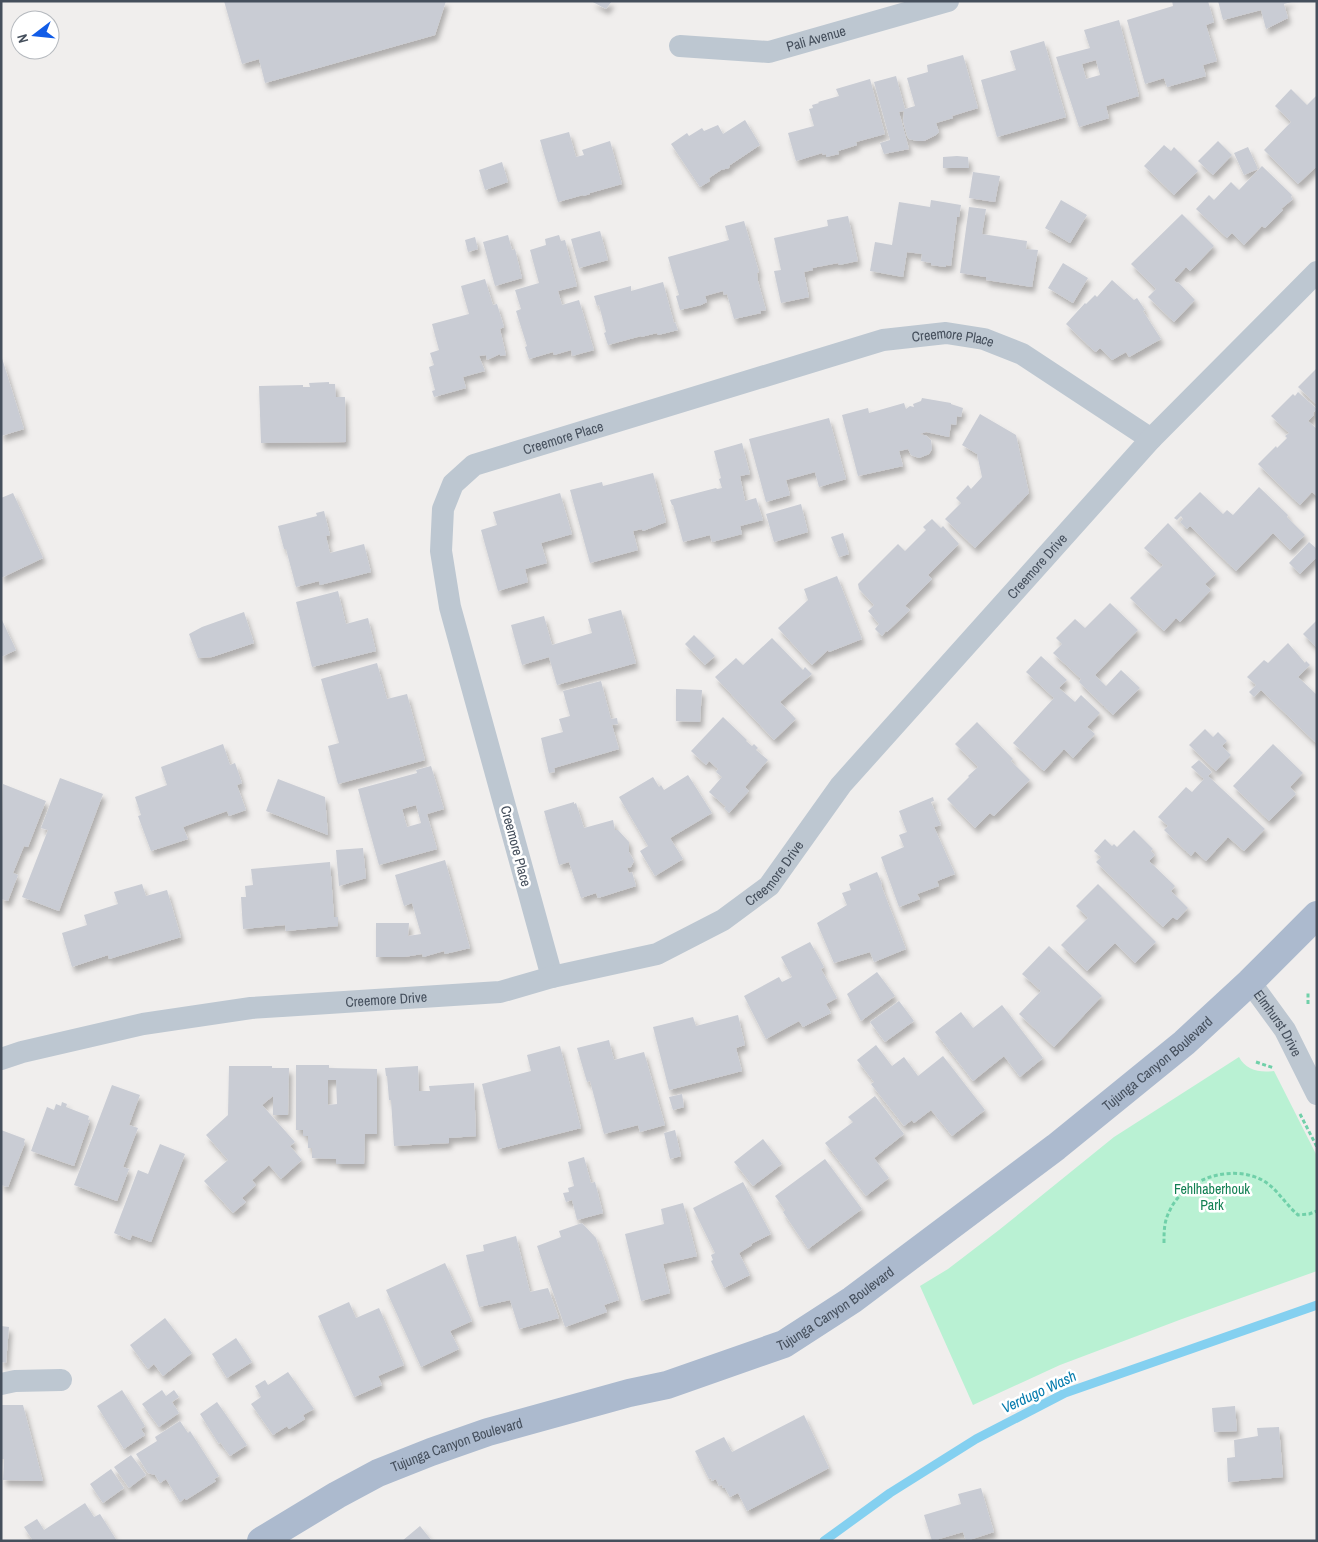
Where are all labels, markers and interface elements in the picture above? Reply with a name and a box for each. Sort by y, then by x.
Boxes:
north arrow [10,10,60,60]
street label: Pali Avenue [784,22,848,56]
text: N [13,32,32,45]
street label: Creemore Place [911,324,997,351]
street label: Creemore Place [521,417,605,459]
street label: Creemore Drive [1003,530,1071,603]
street label: Creemore Place [497,804,535,888]
street label: Creemore Drive [741,837,808,910]
street label: Elmhurst Drive [1250,986,1306,1060]
street label: Creemore Drive [345,988,428,1011]
street label: Tujunga Canyon Boulevard [1098,1012,1216,1115]
park label: Fehlhaberhouk Park [1174,1180,1250,1214]
street label: Tujunga Canyon Boulevard [774,1263,898,1355]
water label: Verdugo Wash [998,1365,1080,1418]
street label: Tujunga Canyon Boulevard [388,1414,525,1476]

